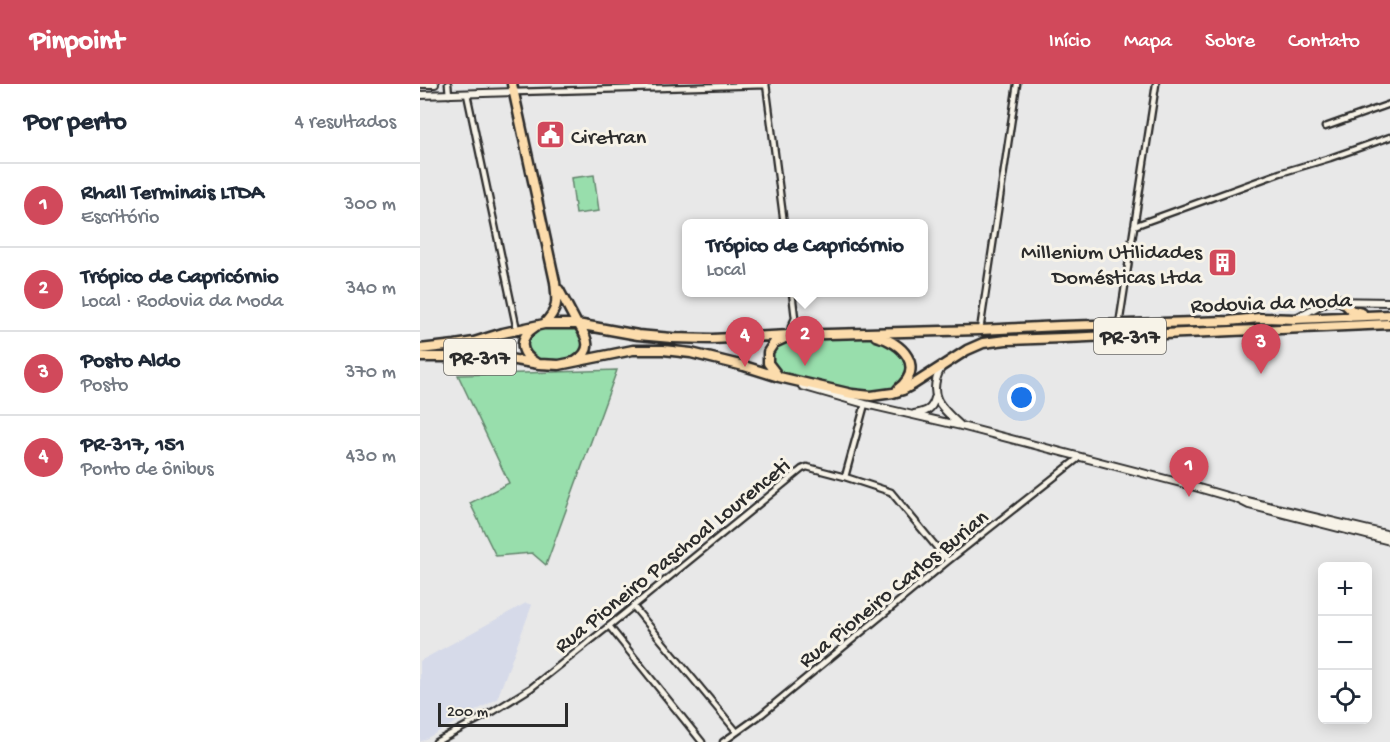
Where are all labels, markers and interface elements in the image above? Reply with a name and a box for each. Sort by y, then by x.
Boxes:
text: Pinpoint [30,26,124,59]
text: Início [1049,30,1091,55]
text: Mapa [1124,30,1172,55]
text: Sobre [1205,30,1255,55]
text: Contato [1288,30,1360,55]
text: Por perto [24,108,127,139]
text: 4 resultados [295,112,396,135]
public building icon: Ciretran [534,119,566,151]
place label: Ciretran [571,126,647,152]
text: Rhall Terminais LTDA [81,181,264,207]
text: 1 [39,194,48,217]
text: 300 m [344,194,396,217]
text: Escritório [81,207,159,230]
popup [682,219,928,297]
text: Trópico de Capricórnio [706,234,904,260]
place label: Millenium Utilidades Domésticas Ltda [1021,241,1203,292]
building icon: Millenium Utilidades Domésticas Ltda [1207,247,1239,279]
text: Local [706,260,746,283]
text: Trópico de Capricórnio [81,265,279,291]
text: 2 [39,278,48,301]
text: 340 m [346,278,396,301]
street label: Rodovia da Moda [1190,289,1353,321]
text: Local · Rodovia da Moda [81,291,283,314]
pin: 2 [786,316,824,366]
pin: 4 [726,318,764,367]
road number: PR-317 [1094,318,1166,354]
pin: 3 [1242,324,1280,374]
road number: PR-317 [444,339,516,375]
text: Posto Aldo [81,349,180,375]
text: 3 [38,362,49,385]
text: 370 m [345,362,396,385]
text: Posto [81,375,128,398]
your location [1007,383,1036,412]
text: PR-317, 151 [81,433,185,459]
text: 4 [39,446,48,469]
text: 430 m [346,446,396,469]
pin: 1 [1170,448,1208,497]
street label: Rua Pioneiro Paschoal Lourenceti [550,454,797,660]
text: Ponto de ônibus [81,459,214,482]
street label: Rua Pioneiro Carlos Burian [794,505,995,675]
map controls [1318,562,1372,724]
button: + [1318,562,1372,616]
button: − [1318,616,1372,670]
button: locate [1318,670,1372,724]
scale bar [438,700,568,728]
text: 200 m [447,704,488,723]

